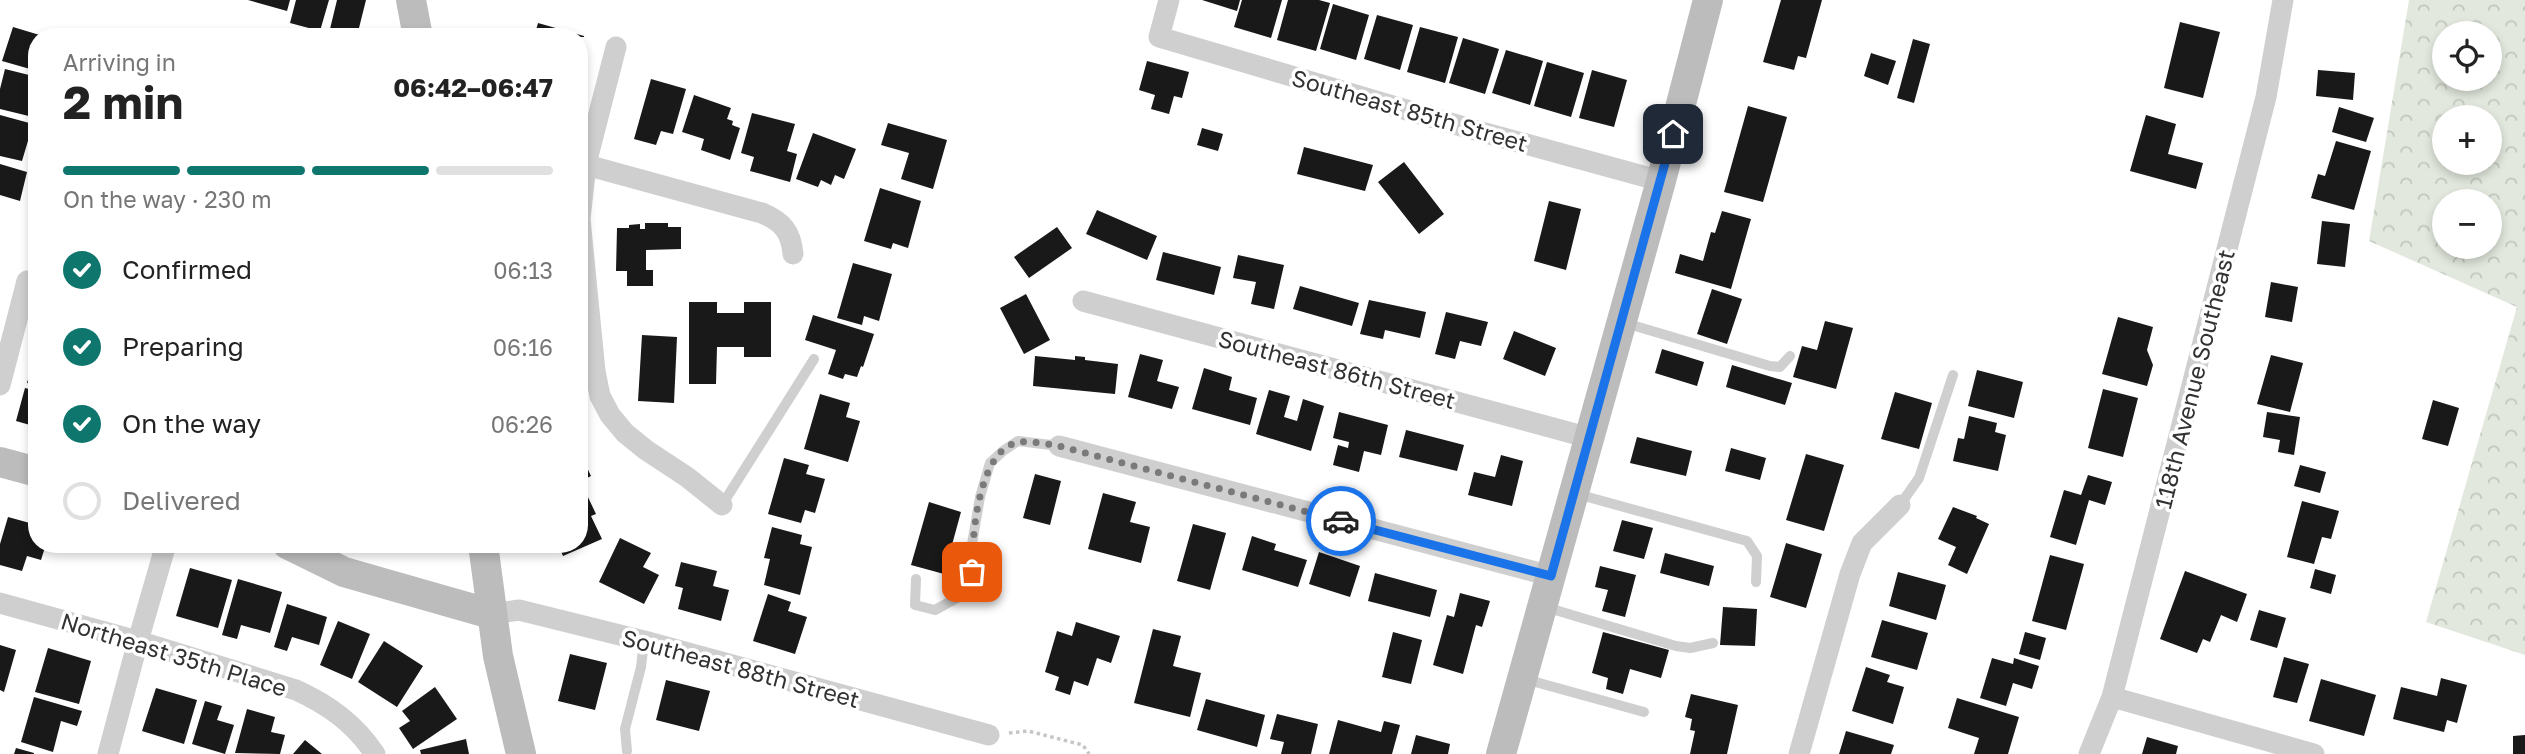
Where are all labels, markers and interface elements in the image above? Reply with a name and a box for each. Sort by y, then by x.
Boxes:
map controls [2432,21,2502,259]
button: locate [2432,21,2502,91]
text: Arriving in [63,48,176,76]
street label: Southeast 85th Street [1289,63,1531,157]
text: 06:42–06:47 [393,72,553,103]
text: 2 min [63,74,183,129]
pin [1643,104,1703,164]
button: + [2432,105,2502,175]
icon: home [1654,115,1692,153]
text: On the way · 230 m [63,185,272,213]
button: − [2432,189,2502,259]
street label: 118th Avenue Southeast [2148,247,2240,511]
icon: check [63,251,101,289]
text: Confirmed [122,254,252,285]
text: 06:13 [493,256,553,284]
street label: Southeast 86th Street [1215,324,1459,414]
icon: check [63,328,101,366]
text: Preparing [122,331,244,362]
text: 06:16 [493,333,553,361]
icon: check [63,405,101,443]
text: On the way [122,408,261,439]
text: 06:26 [491,410,553,438]
text: Delivered [122,485,241,516]
courier [1306,486,1376,556]
icon: car [1322,502,1360,540]
pin [942,542,1002,602]
icon: bag [953,553,991,591]
street label: Northeast 35th Place [58,606,290,702]
street label: Southeast 88th Street [619,623,863,713]

